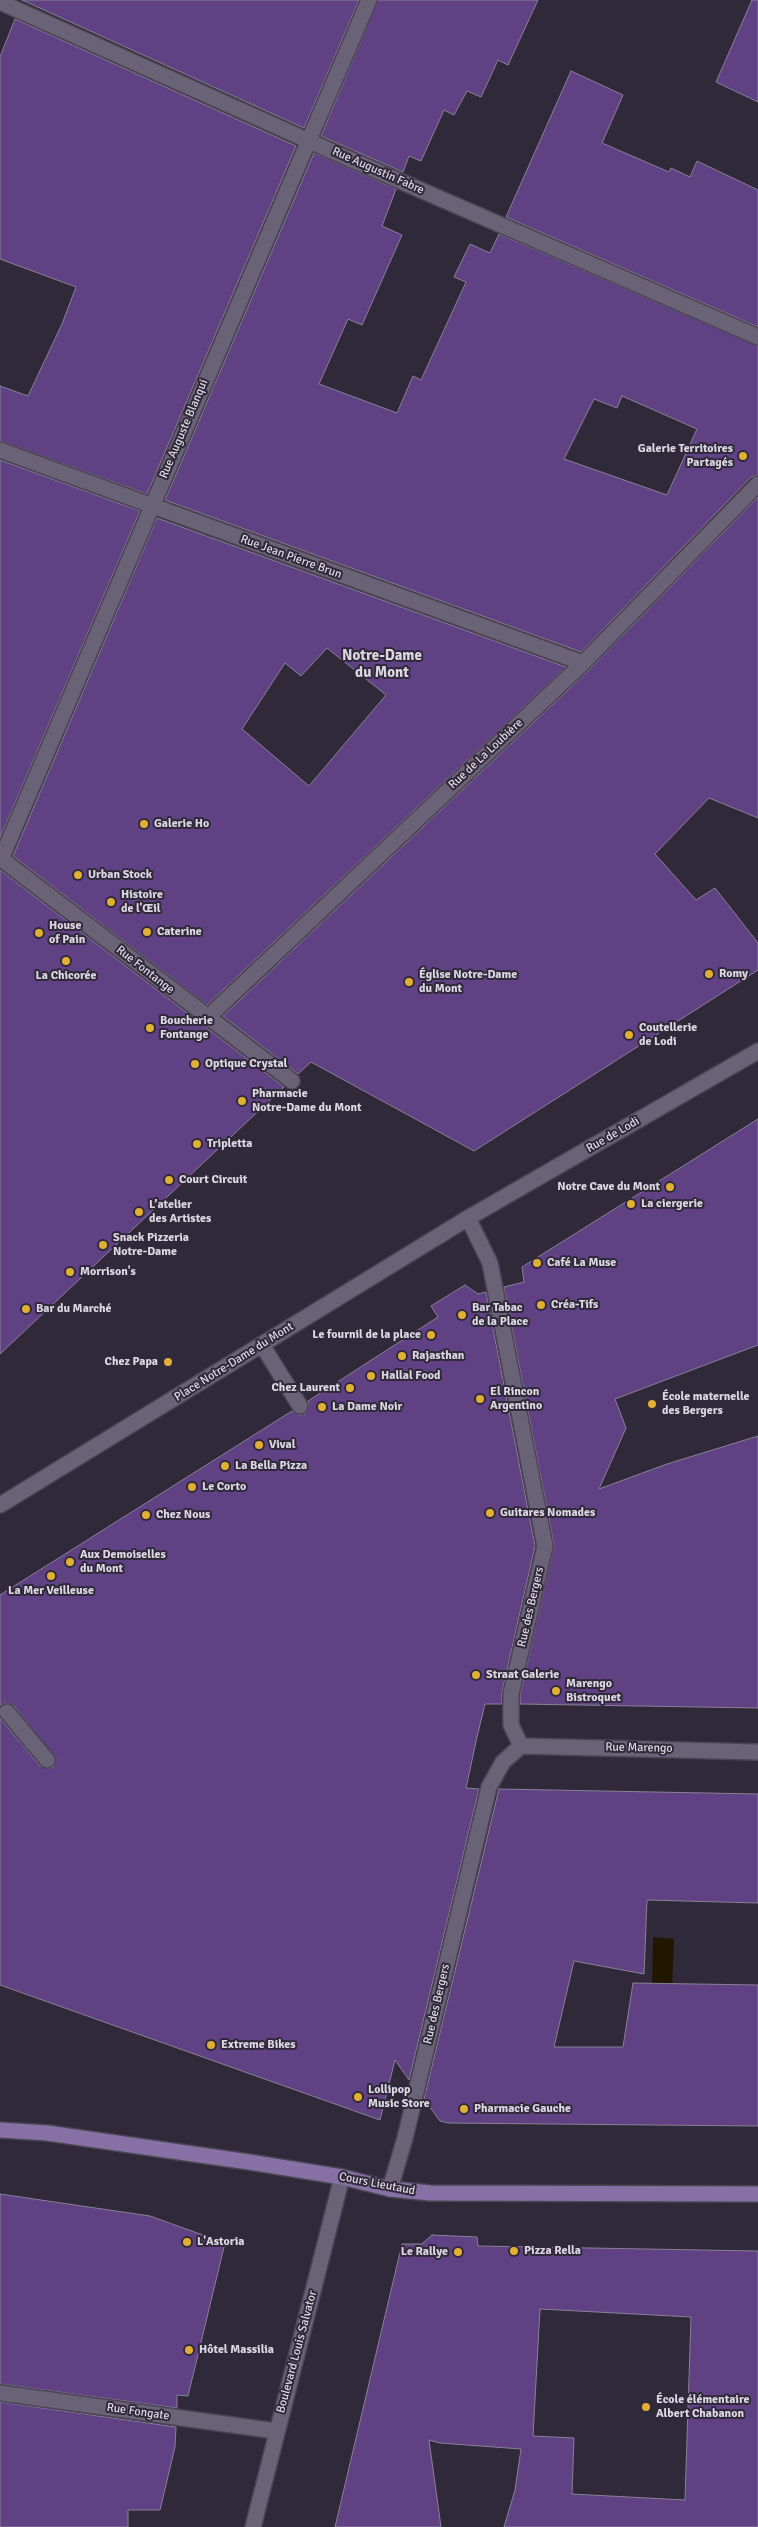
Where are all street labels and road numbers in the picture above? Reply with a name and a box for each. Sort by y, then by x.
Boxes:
street label: Rue Augustin Fabre [330,144,426,198]
street label: Rue Auguste Blanqui [157,377,211,481]
street label: Rue Jean Pierre Brun [238,532,344,582]
street label: Rue de La Loubière [446,716,526,792]
street label: Rue Fontange [113,943,177,997]
street label: Rue de Lodi [584,1114,642,1156]
street label: Place Notre-Dame du Mont [172,1319,296,1405]
street label: Rue des Bergers [515,1565,547,1649]
street label: Rue Marengo [605,1740,673,1756]
street label: Rue des Bergers [421,1962,453,2046]
street label: Cours Lieutaud [338,2170,416,2198]
street label: Boulevard Louis Salvator [274,2289,320,2415]
street label: Rue Fongate [106,2400,170,2424]

